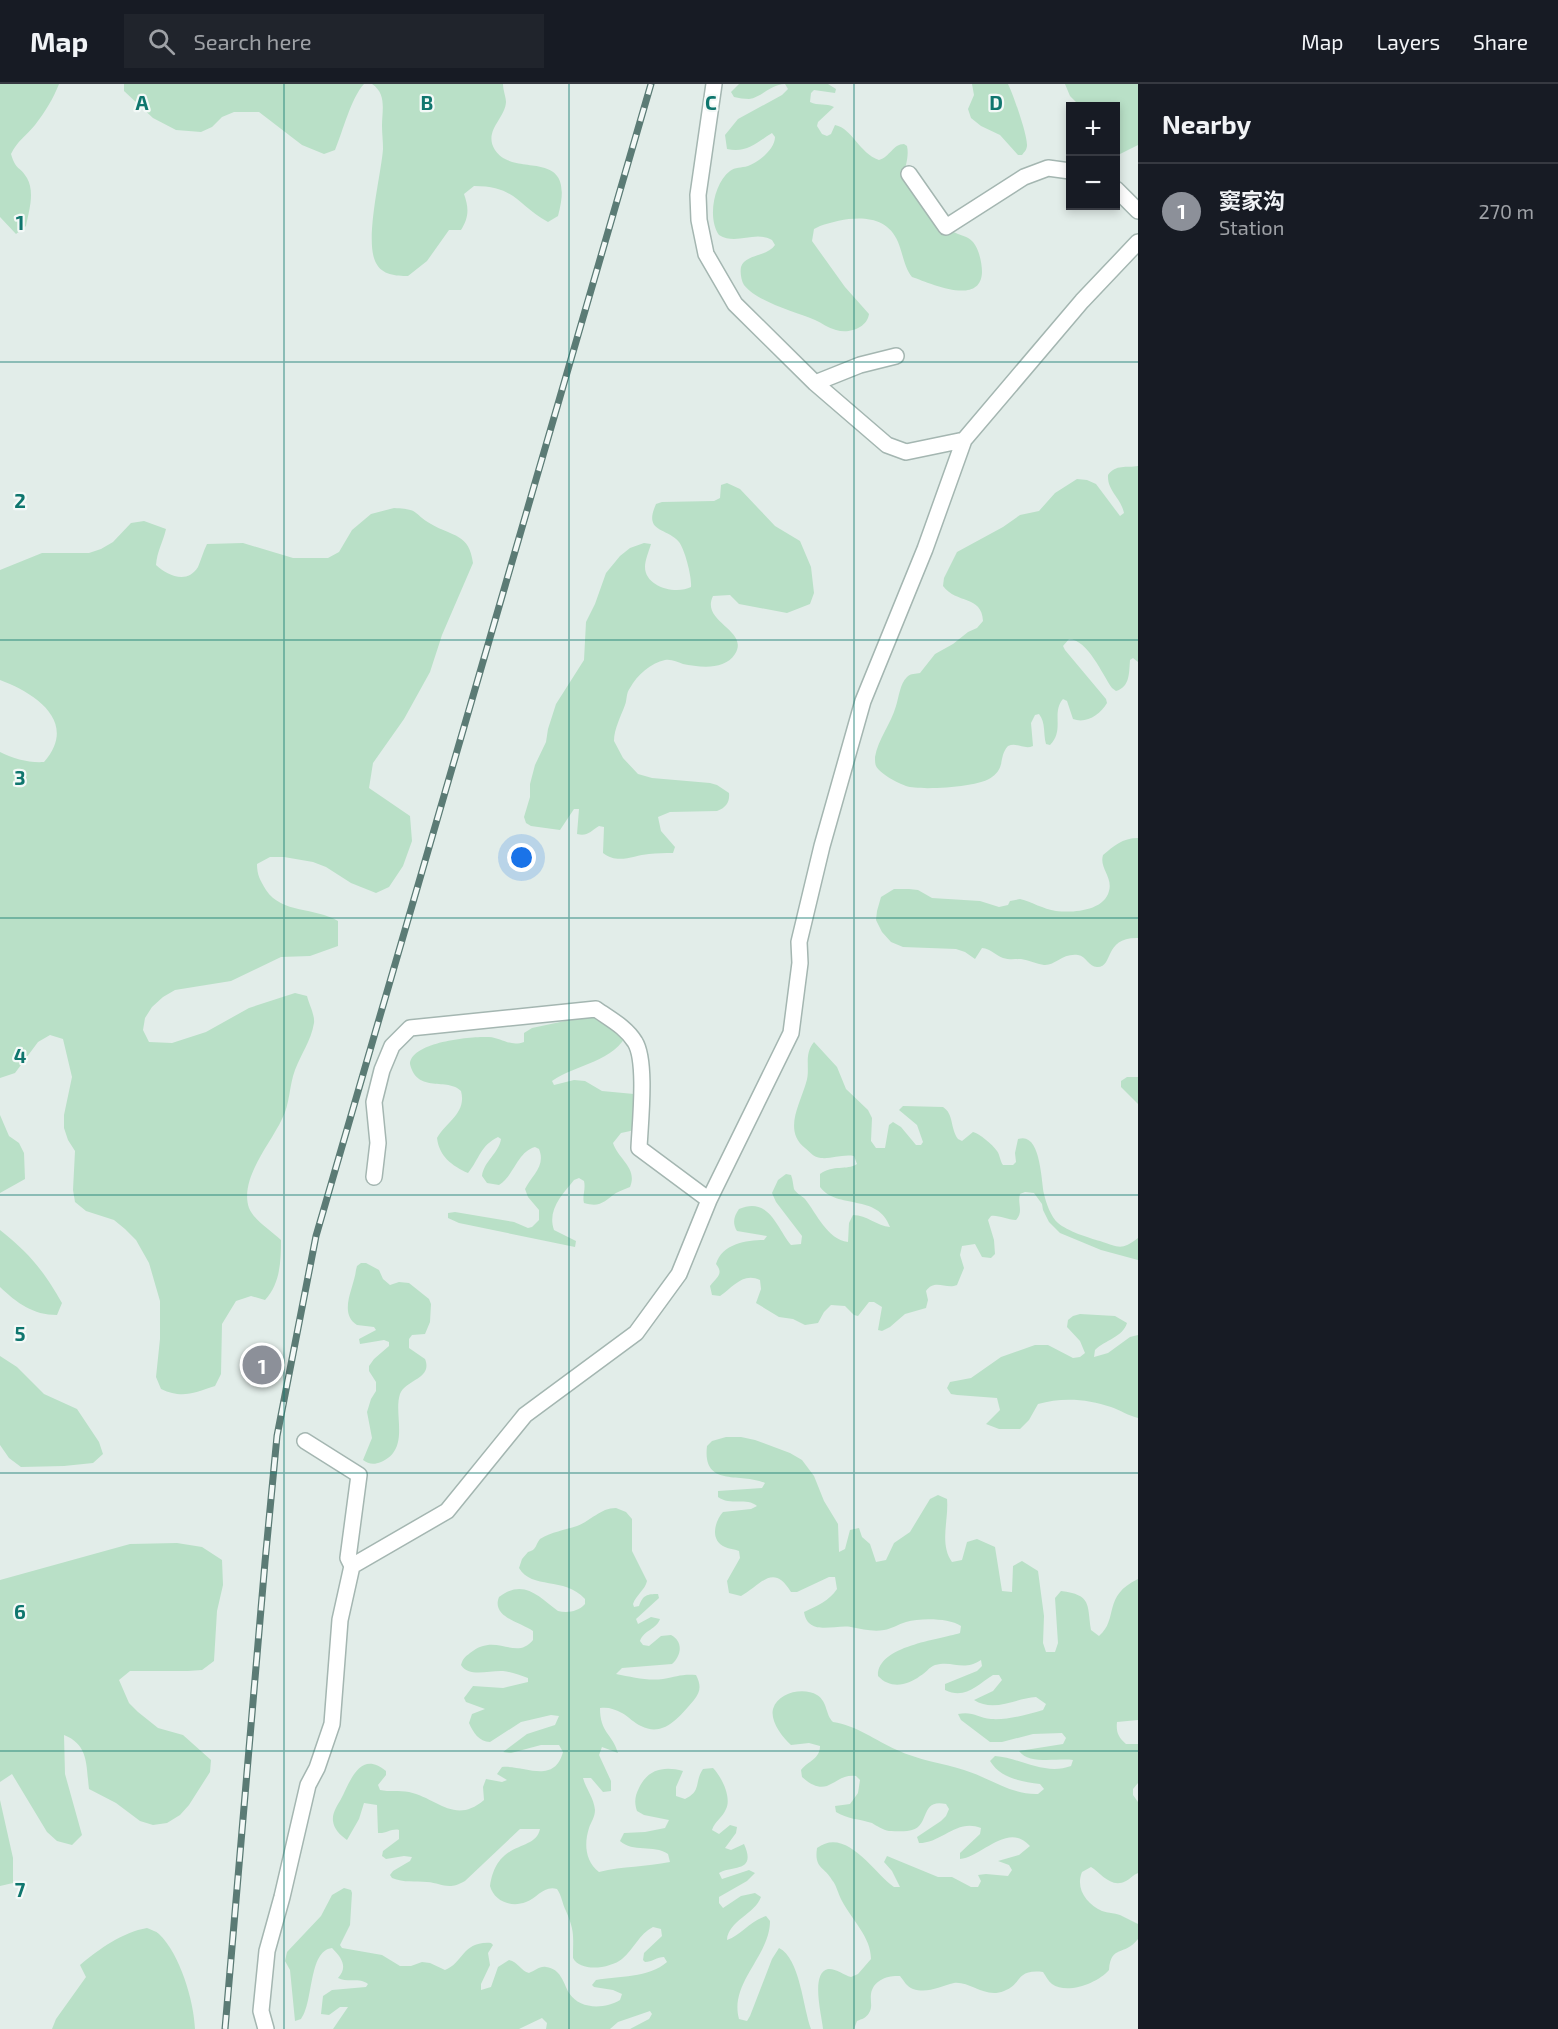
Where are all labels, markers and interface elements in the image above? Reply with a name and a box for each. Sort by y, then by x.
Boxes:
search box [124,14,544,68]
text: Map [30,24,88,58]
icon: search [145,25,178,58]
text: Search here [193,28,312,54]
text: Map [1301,29,1343,54]
text: Layers [1376,29,1440,54]
text: Share [1473,29,1528,54]
text: A [135,90,149,114]
text: B [421,90,433,114]
text: C [705,90,717,114]
text: D [989,90,1003,114]
map controls [1066,102,1120,210]
button: + [1066,102,1120,156]
text: Nearby [1162,108,1251,139]
button: − [1066,156,1120,210]
text: 窦家沟 [1219,187,1285,213]
text: 1 [1177,199,1186,223]
text: 270 m [1478,199,1534,223]
text: 1 [16,210,24,234]
text: Station [1219,215,1284,239]
text: 2 [14,488,26,512]
text: 3 [14,765,26,789]
your location [507,843,536,872]
text: 4 [14,1043,27,1067]
text: 5 [14,1321,26,1345]
pin: 1 [242,1342,282,1388]
text: 6 [14,1599,26,1623]
text: 7 [15,1877,26,1901]

